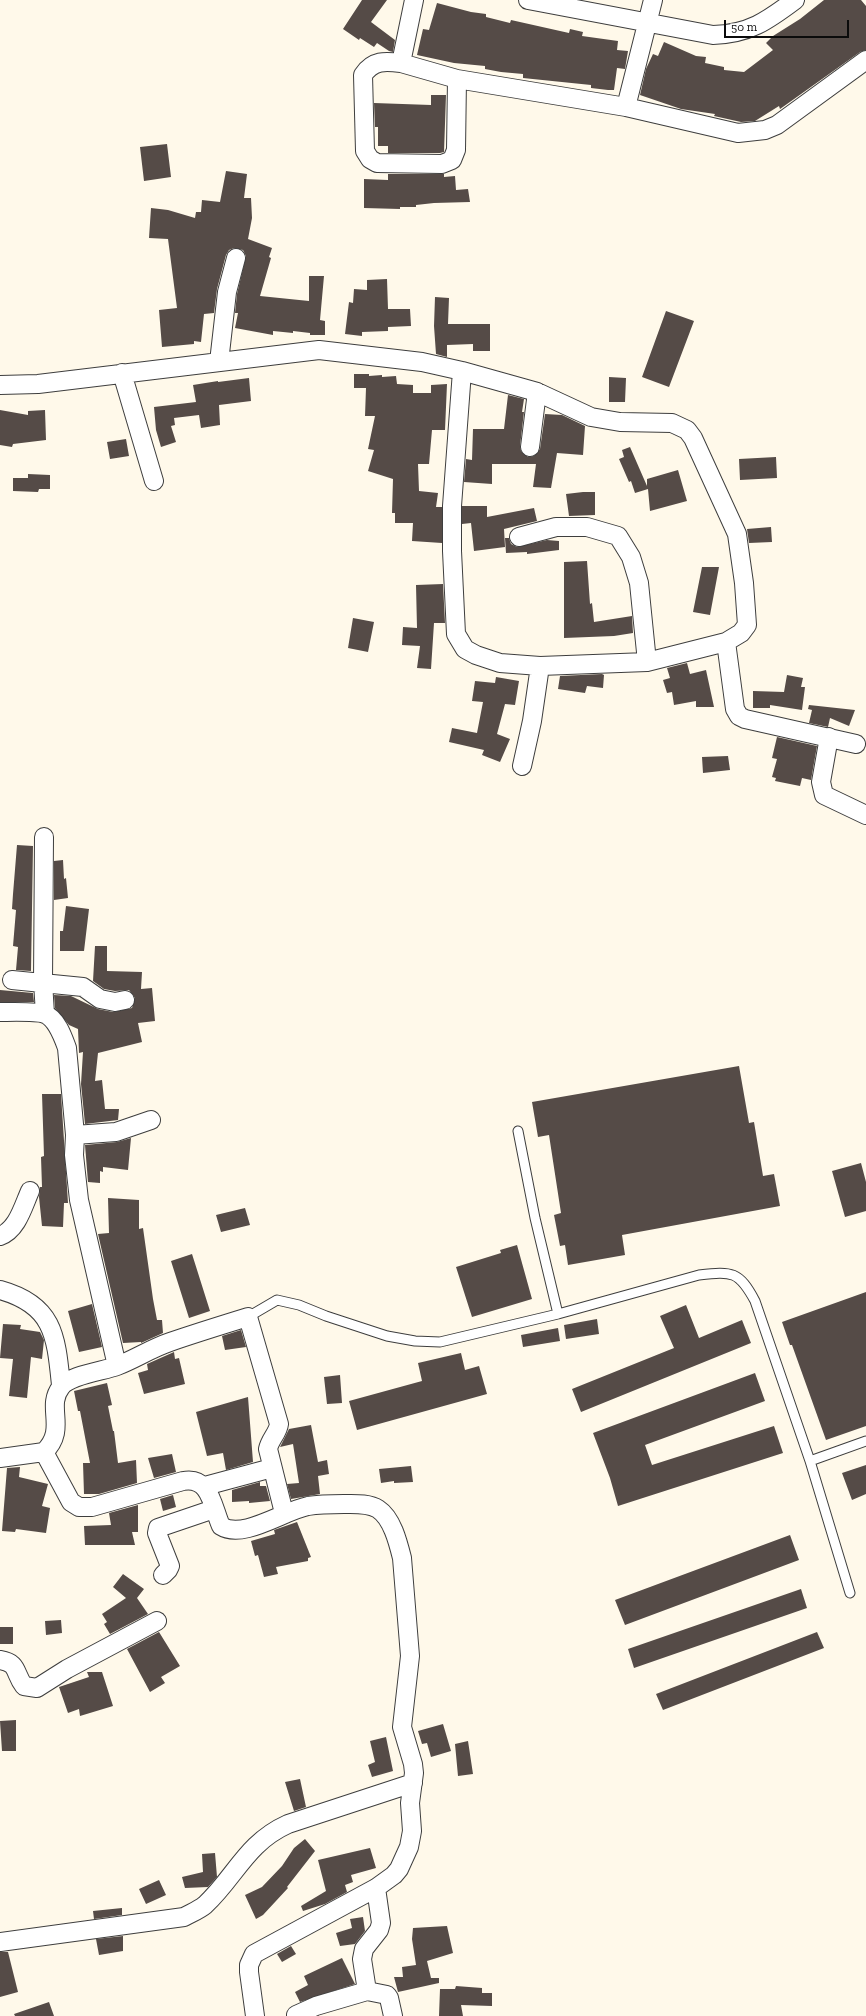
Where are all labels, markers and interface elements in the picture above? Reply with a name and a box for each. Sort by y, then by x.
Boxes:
scale bar [726,12,851,38]
text: 50 m [731,20,757,34]

